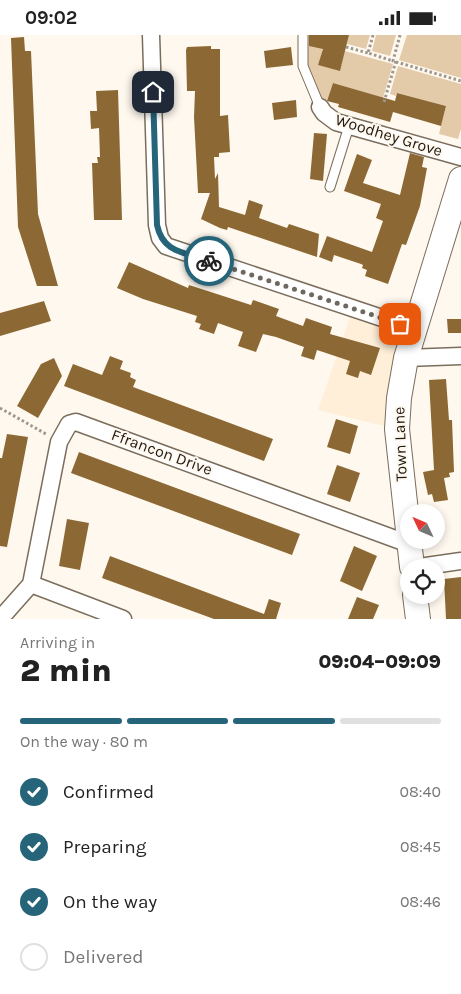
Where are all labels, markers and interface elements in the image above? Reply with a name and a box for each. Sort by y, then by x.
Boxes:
text: 09:02 [25,7,77,29]
pin [132,71,174,113]
icon: home [139,78,167,106]
street label: Woodhey Grove [333,110,445,160]
courier [184,236,234,286]
icon: bike [195,247,223,275]
pin [379,303,421,345]
icon: bag [386,310,414,338]
street label: Town Lane [389,406,411,482]
street label: Ffrancon Drive [109,425,215,479]
north arrow [400,504,445,549]
map controls [400,504,445,604]
button: locate [400,559,445,604]
text: Arriving in [20,633,95,652]
text: 09:04–09:09 [318,651,441,673]
text: 2 min [20,652,112,689]
text: On the way · 80 m [20,732,148,751]
icon: check [20,778,48,806]
text: Confirmed [63,781,154,803]
text: 08:40 [400,782,441,801]
icon: check [20,833,48,861]
text: Preparing [63,836,146,858]
text: 08:45 [400,837,441,856]
icon: check [20,888,48,916]
text: On the way [63,891,157,913]
text: 08:46 [400,892,441,911]
text: Delivered [63,946,143,968]

